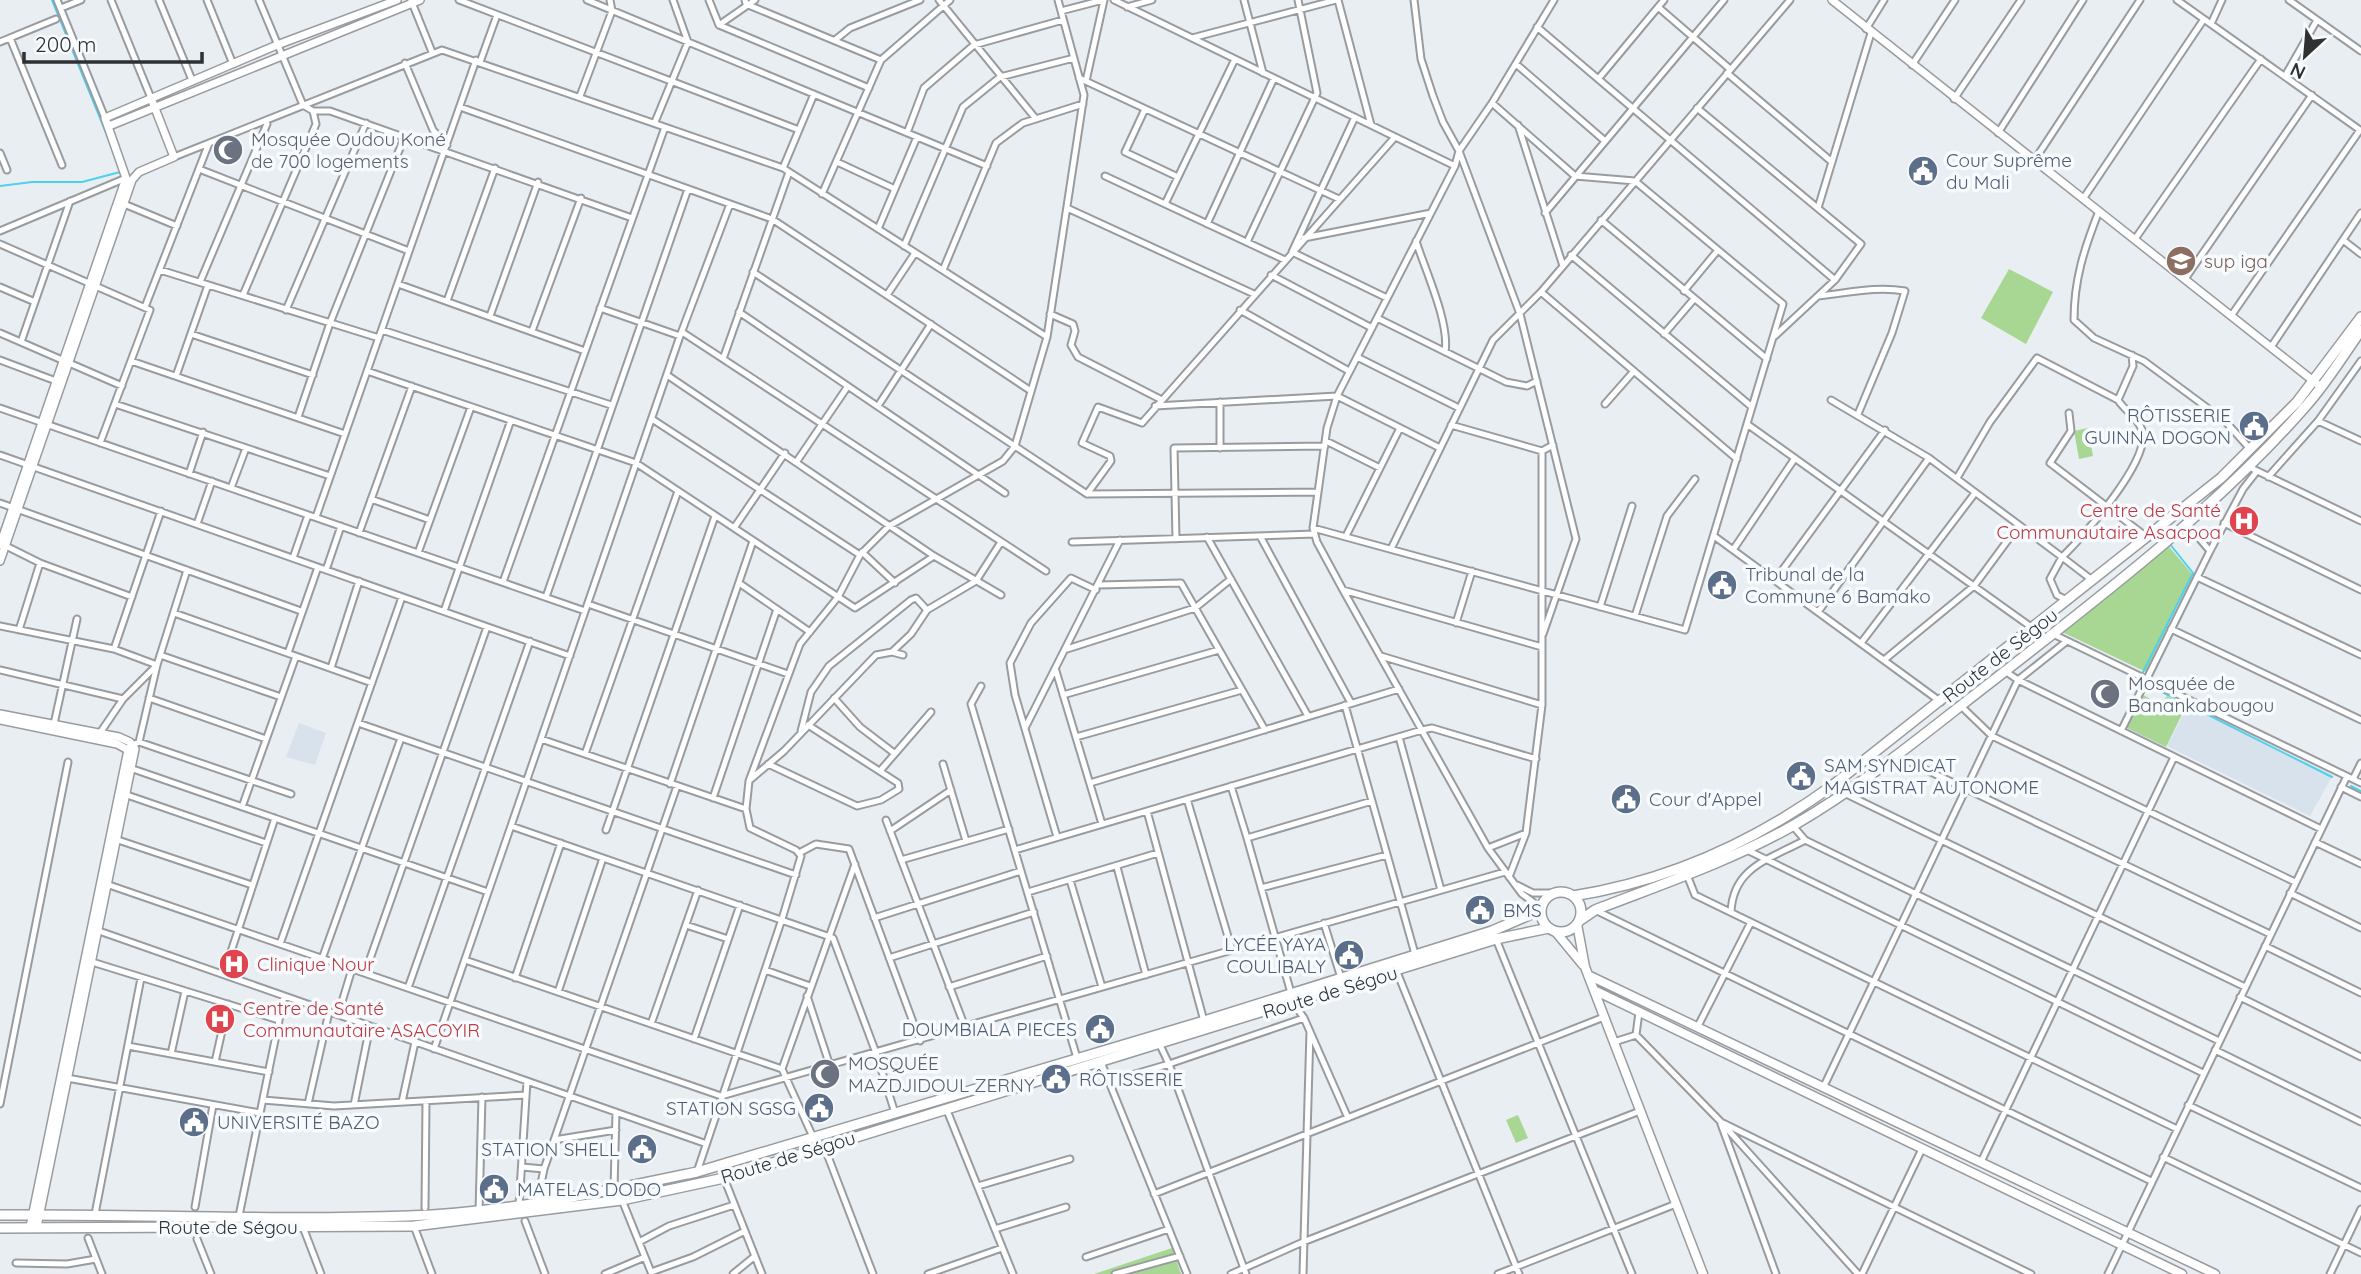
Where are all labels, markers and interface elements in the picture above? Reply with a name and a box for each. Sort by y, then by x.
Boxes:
scale bar [24,21,203,65]
north arrow [2270,21,2340,91]
text: 200 m [35,31,97,57]
text: N [2286,57,2309,85]
place label: Mosquée Oudou Koné de 700 logements [251,127,446,173]
mosque icon: Mosquée Oudou Koné de 700 logements [211,133,245,167]
place label: Cour Suprême du Mali [1946,148,2072,194]
public building icon: Cour Suprême du Mali [1906,154,1940,188]
school or university icon: sup iga [2164,244,2198,278]
place label: sup iga [2204,249,2268,273]
place label: RÔTISSERIE GUINNA DOGON [2085,403,2231,449]
public building icon: RÔTISSERIE GUINNA DOGON [2237,409,2271,443]
place label: Centre de Santé Communautaire Asacpoa [1996,498,2221,544]
hospital icon: Centre de Santé Communautaire Asacpoa [2227,504,2261,538]
place label: Tribunal de la Commune 6 Bamako [1745,562,1931,608]
public building icon: Tribunal de la Commune 6 Bamako [1705,568,1739,602]
street label: Route de Ségou [1938,603,2062,707]
place label: Mosquée de Banankabougou [2128,671,2274,717]
mosque icon: Mosquée de Banankabougou [2088,677,2122,711]
place label: SAM SYNDICAT MAGISTRAT AUTONOME [1824,753,2039,799]
public building icon: SAM SYNDICAT MAGISTRAT AUTONOME [1784,759,1818,793]
public building icon: Cour d'Appel [1609,782,1643,816]
place label: Cour d'Appel [1649,787,1762,811]
public building icon: BMS [1463,893,1497,927]
place label: BMS [1503,898,1542,922]
place label: LYCÉE YAYA COULIBALY [1224,932,1326,978]
public building icon: LYCÉE YAYA COULIBALY [1332,938,1366,972]
hospital icon: Clinique Nour [217,947,251,981]
place label: Clinique Nour [257,952,375,976]
street label: Route de Ségou [1260,960,1400,1024]
place label: Centre de Santé Communautaire ASACOYIR [243,996,480,1042]
hospital icon: Centre de Santé Communautaire ASACOYIR [203,1002,237,1036]
public building icon: DOUMBIALA PIECES [1083,1012,1117,1046]
place label: DOUMBIALA PIECES [902,1017,1077,1041]
place label: MOSQUÉE MAZDJIDOUL ZERNY [848,1051,1035,1097]
mosque icon: MOSQUÉE MAZDJIDOUL ZERNY [808,1057,842,1091]
public building icon: RÔTISSERIE [1039,1062,1073,1096]
place label: RÔTISSERIE [1079,1067,1183,1091]
public building icon: STATION SGSG [802,1091,836,1125]
place label: STATION SGSG [666,1096,796,1120]
public building icon: UNIVERSITÉ BAZO [177,1105,211,1139]
place label: UNIVERSITÉ BAZO [217,1110,380,1134]
street label: Route de Ségou [718,1125,858,1189]
public building icon: STATION SHELL [625,1132,659,1166]
place label: STATION SHELL [481,1137,619,1161]
public building icon: MATELAS DODO [477,1172,511,1206]
place label: MATELAS DODO [517,1177,661,1201]
street label: Route de Ségou [158,1215,298,1239]

